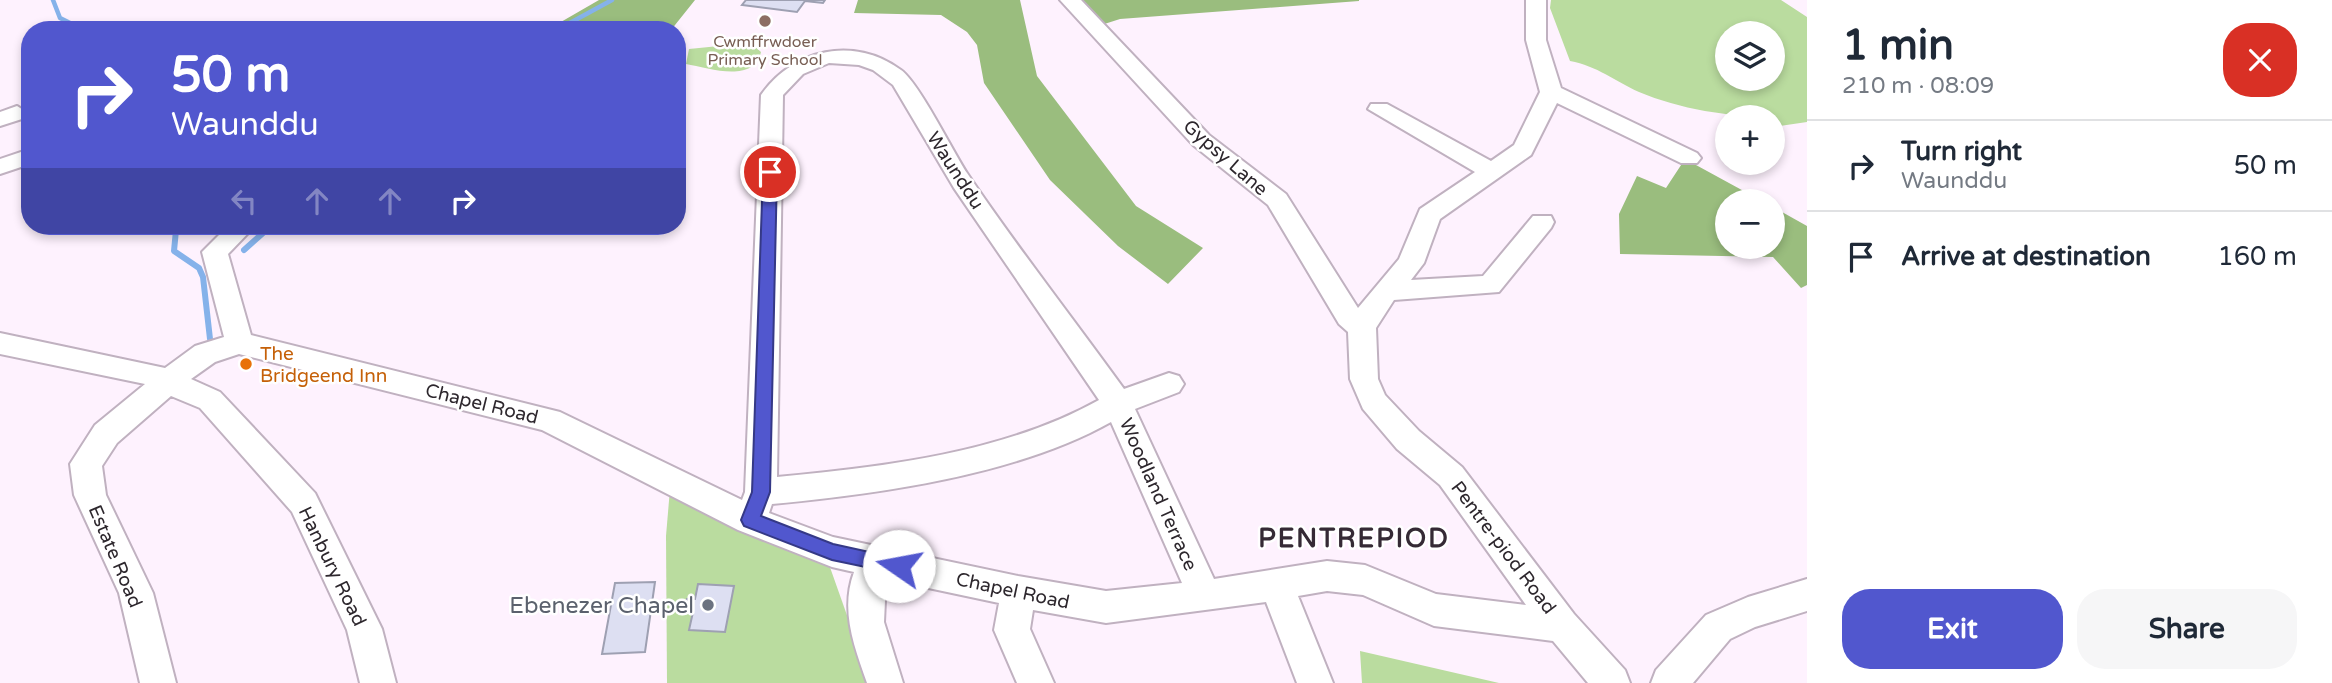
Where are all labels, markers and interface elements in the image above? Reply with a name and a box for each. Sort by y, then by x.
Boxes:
marker: Cwmffrwdoer Primary School [757,13,773,29]
text: 1 min [1842,20,1954,71]
map controls [1715,21,1785,259]
button: layers [1715,21,1785,91]
button: close [2223,23,2297,97]
place label: Cwmffrwdoer Primary School [708,32,822,70]
text: 50 m [171,46,290,105]
icon: right [56,49,147,140]
text: 210 m · 08:09 [1842,72,1994,100]
button: + [1715,105,1785,175]
text: Waunddu [171,106,319,144]
street label: Gypsy Lane [1179,115,1272,200]
street label: Waunddu [922,128,988,213]
text: Turn right [1901,136,2022,167]
pin [740,142,800,202]
icon: right [1842,147,1880,185]
text: 50 m [2234,150,2297,181]
icon: arrive [751,153,789,191]
text: Waunddu [1901,167,2007,195]
icon: left [225,182,263,220]
icon: ahead [298,182,336,220]
icon: ahead [371,182,409,220]
icon: right [444,182,482,220]
button: − [1715,189,1785,259]
icon: arrive [1842,238,1880,276]
text: Arrive at destination [1901,241,2151,272]
text: 160 m [2217,241,2297,272]
place label: The Bridgeend Inn [260,343,387,387]
marker: The Bridgeend Inn [238,356,254,372]
street label: Chapel Road [423,379,541,429]
street label: Woodland Terrace [1115,415,1202,574]
street label: Pentre-piod Road [1446,477,1560,618]
street label: Estate Road [84,502,147,611]
street label: Hanbury Road [294,503,371,630]
district label: PENTREPIOD [1258,523,1450,554]
position arrow [862,529,936,603]
street label: Chapel Road [954,568,1072,614]
button: Exit [1842,589,2063,669]
button: Share [2077,589,2297,669]
place label: Ebenezer Chapel [509,592,694,620]
marker: Ebenezer Chapel [700,597,716,613]

